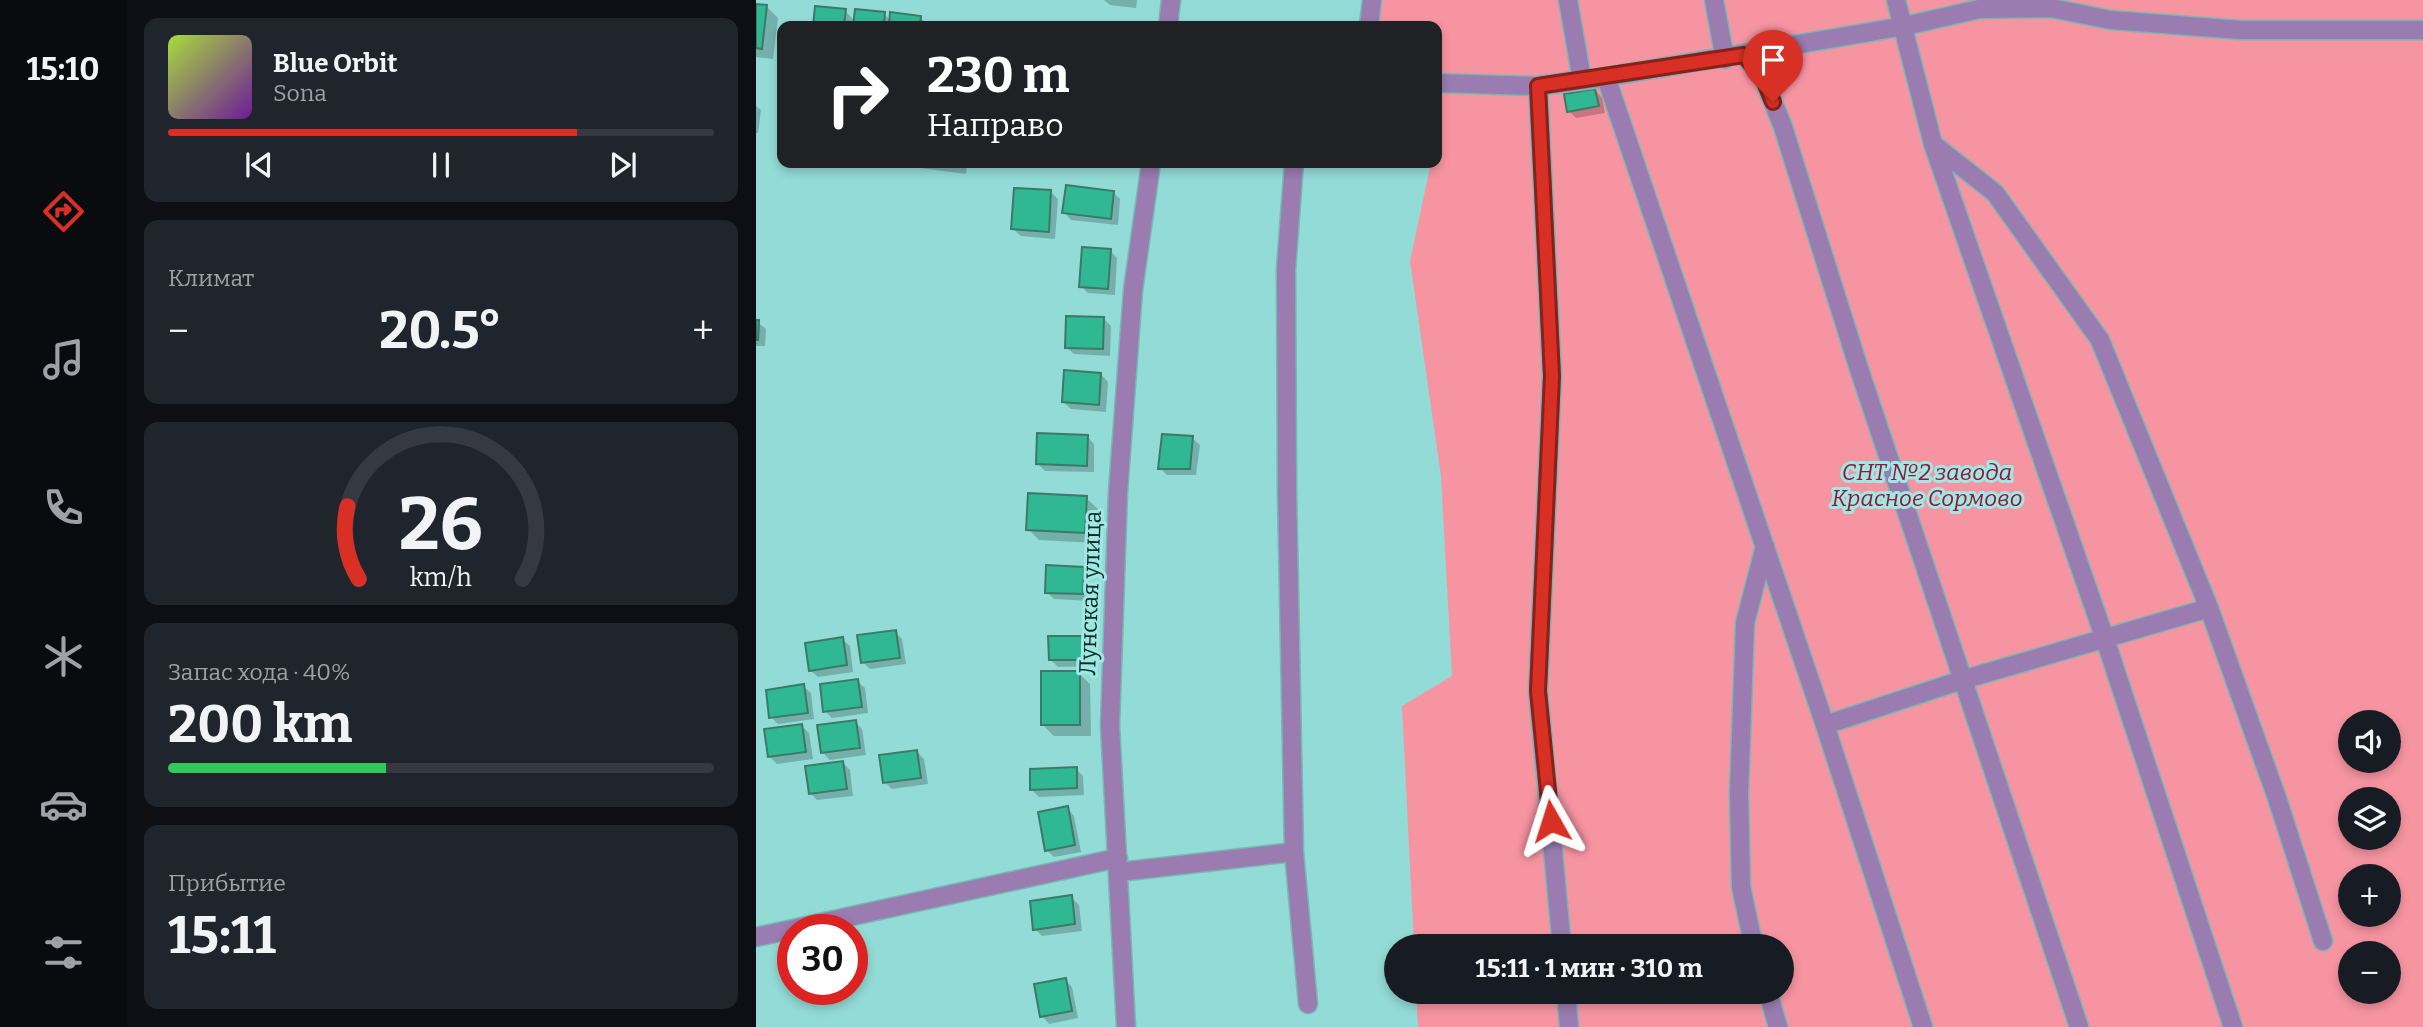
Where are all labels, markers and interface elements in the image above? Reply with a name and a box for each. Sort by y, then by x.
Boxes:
pin [1743,30,1803,102]
icon: arrive [1754,41,1792,79]
text: 230 m [927,46,1070,105]
text: Blue Orbit [273,48,397,79]
icon: right [812,49,903,140]
text: 15:10 [27,50,99,88]
text: Sona [273,79,327,107]
text: Направо [927,106,1064,144]
icon: previous [240,146,278,184]
icon: pause [422,146,460,184]
icon: next [604,146,642,184]
icon: directions [39,187,88,236]
text: Климат [168,264,254,292]
text: 20.5° [379,299,502,362]
text: − [168,308,189,354]
text: + [692,308,714,354]
icon: music [39,335,88,384]
park label: СНТ №2 завода Красное Сормово [1831,458,2023,512]
text: 26 [399,482,483,569]
icon: phone [39,483,88,532]
street label: Лунская улица [1073,510,1107,676]
text: km/h [410,563,472,593]
icon: climate [39,632,88,681]
text: Запас хода · 40% [168,658,351,686]
text: 200 km [168,693,352,756]
map controls [2338,710,2401,1004]
button: sound [2338,710,2401,773]
icon: car [39,780,88,829]
position arrow [1514,784,1588,858]
button: layers [2338,787,2401,850]
button: + [2338,864,2401,927]
text: Прибытие [168,869,286,897]
text: 15:11 [168,904,276,967]
speed limit sign: 30 [777,914,868,1005]
icon: filters [39,928,88,977]
button: − [2338,941,2401,1004]
text: 15:11 · 1 мин · 310 m [1475,953,1703,984]

